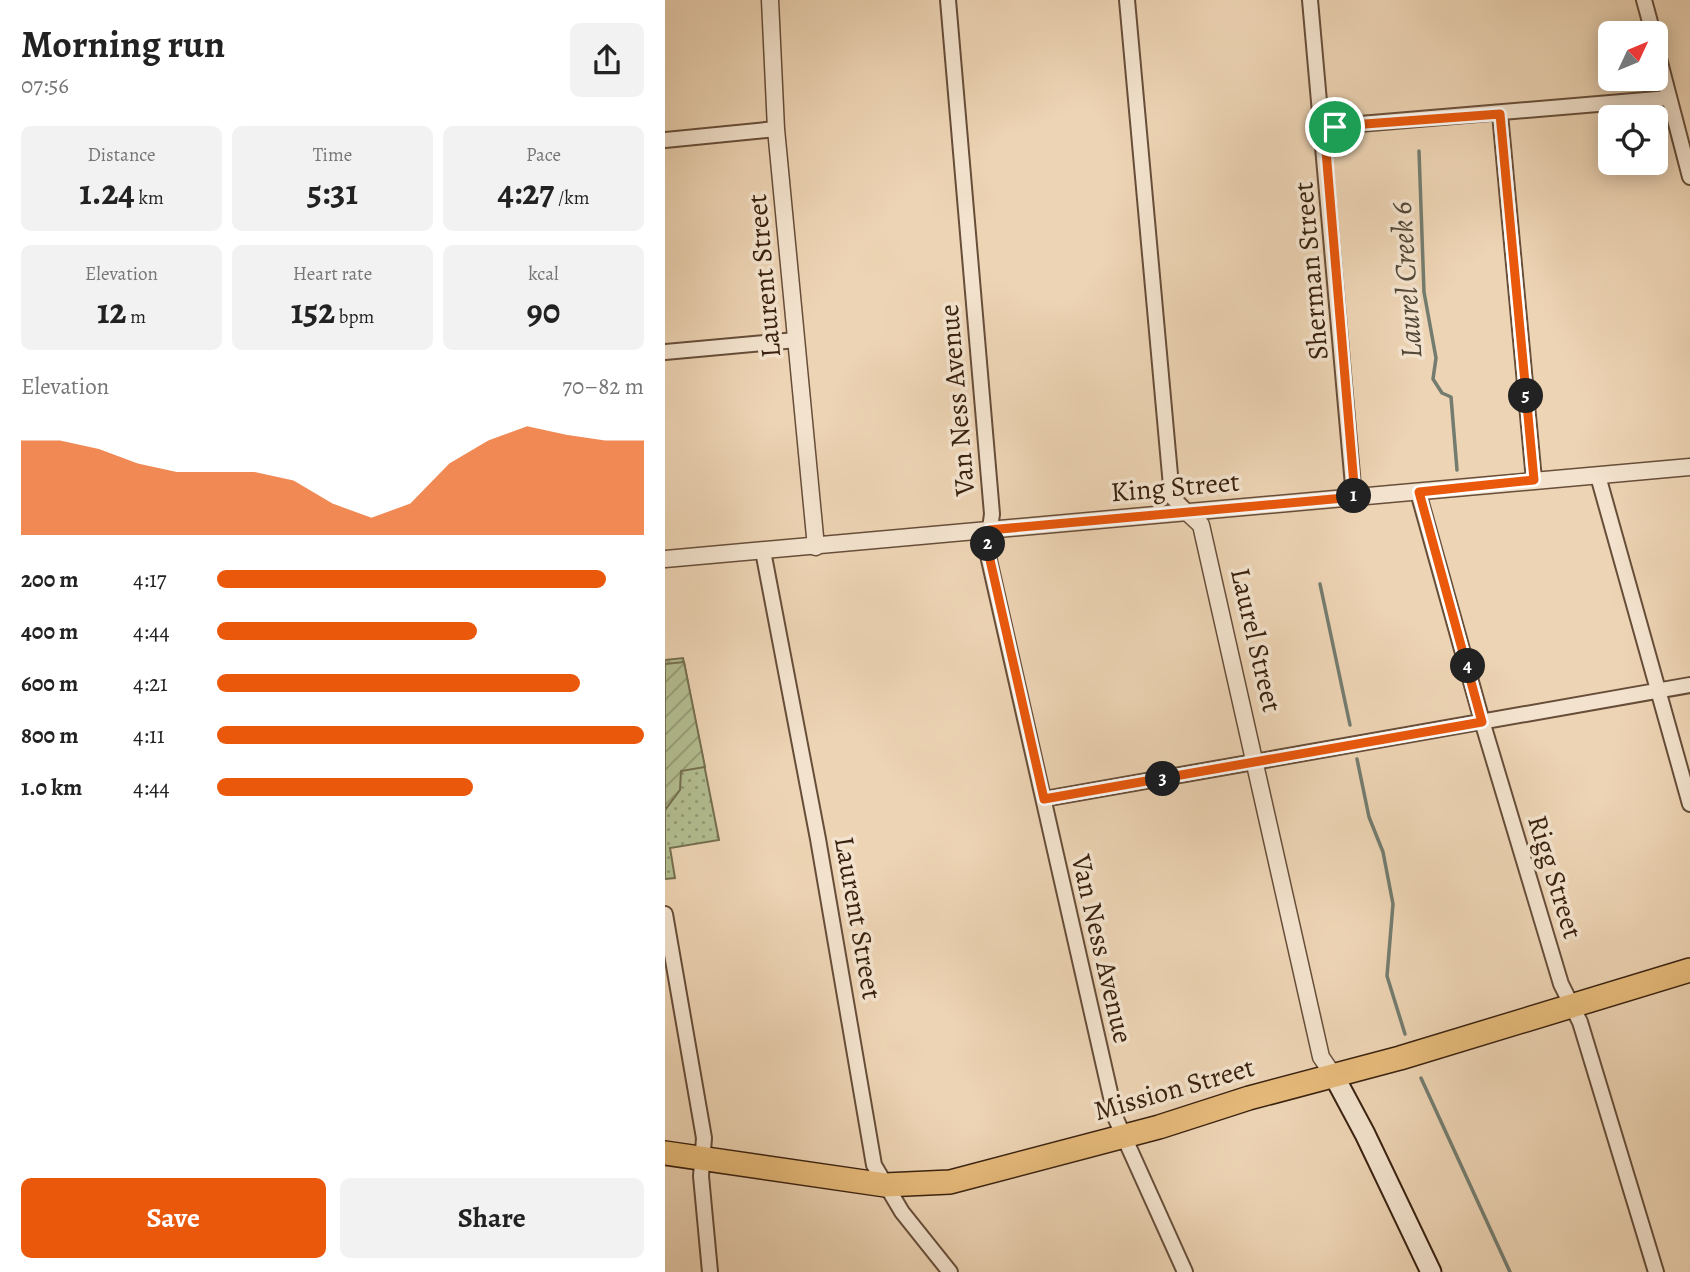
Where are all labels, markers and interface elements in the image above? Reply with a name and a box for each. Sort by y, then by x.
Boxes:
text: Morning run [21,18,225,70]
north arrow [1598,21,1668,91]
map controls [1598,21,1668,175]
button: share [570,23,644,97]
text: 07:56 [21,70,69,101]
pin [1305,97,1365,157]
button: locate [1598,105,1668,175]
icon: arrive [1316,108,1354,146]
text: Distance [87,142,156,168]
text: Time [313,142,352,168]
text: Pace [526,142,561,168]
text: 1.24 [79,168,135,216]
text: 5:31 [307,168,358,216]
text: 4:27 [498,168,554,216]
street label: Sherman Street [1284,180,1338,362]
text: km [135,185,164,211]
text: /km [554,185,589,211]
street label: Laurent Street [738,192,790,360]
water label: Laurel Creek 6 [1381,200,1431,360]
text: Elevation [85,261,158,287]
text: Heart rate [293,261,372,287]
text: kcal [528,261,559,287]
text: 12 [97,287,126,335]
text: 152 [291,287,335,335]
text: 90 [527,287,560,335]
street label: Van Ness Avenue [930,303,984,498]
text: m [126,304,146,330]
text: bpm [335,304,374,330]
text: Elevation [21,371,109,402]
text: 70–82 m [562,371,644,402]
pin: 5 [1509,378,1543,414]
text: 5 [1521,382,1530,408]
street label: King Street [1109,462,1241,512]
pin: 1 [1337,478,1371,514]
text: 1 [1350,482,1357,508]
pin: 2 [971,526,1005,562]
text: 2 [983,530,992,556]
text: 200 m [21,564,79,595]
text: 4:17 [133,564,166,595]
street label: Laurel Street [1221,564,1291,716]
text: 400 m [21,616,78,647]
text: 4:44 [133,616,170,647]
pin: 4 [1451,648,1485,684]
text: 4 [1463,652,1472,678]
text: 600 m [21,668,78,699]
text: 4:21 [133,668,168,699]
text: 800 m [21,720,78,751]
text: 4:11 [133,720,165,751]
pin: 3 [1145,762,1181,796]
text: 3 [1158,765,1167,791]
text: 1.0 km [21,772,82,803]
text: 4:44 [133,772,170,803]
street label: Rigg Street [1518,811,1592,943]
street label: Laurent Street [825,834,891,1002]
street label: Van Ness Avenue [1062,850,1142,1047]
street label: Mission Street [1089,1048,1259,1130]
button: Save [21,1178,326,1258]
button: Share [340,1178,644,1258]

